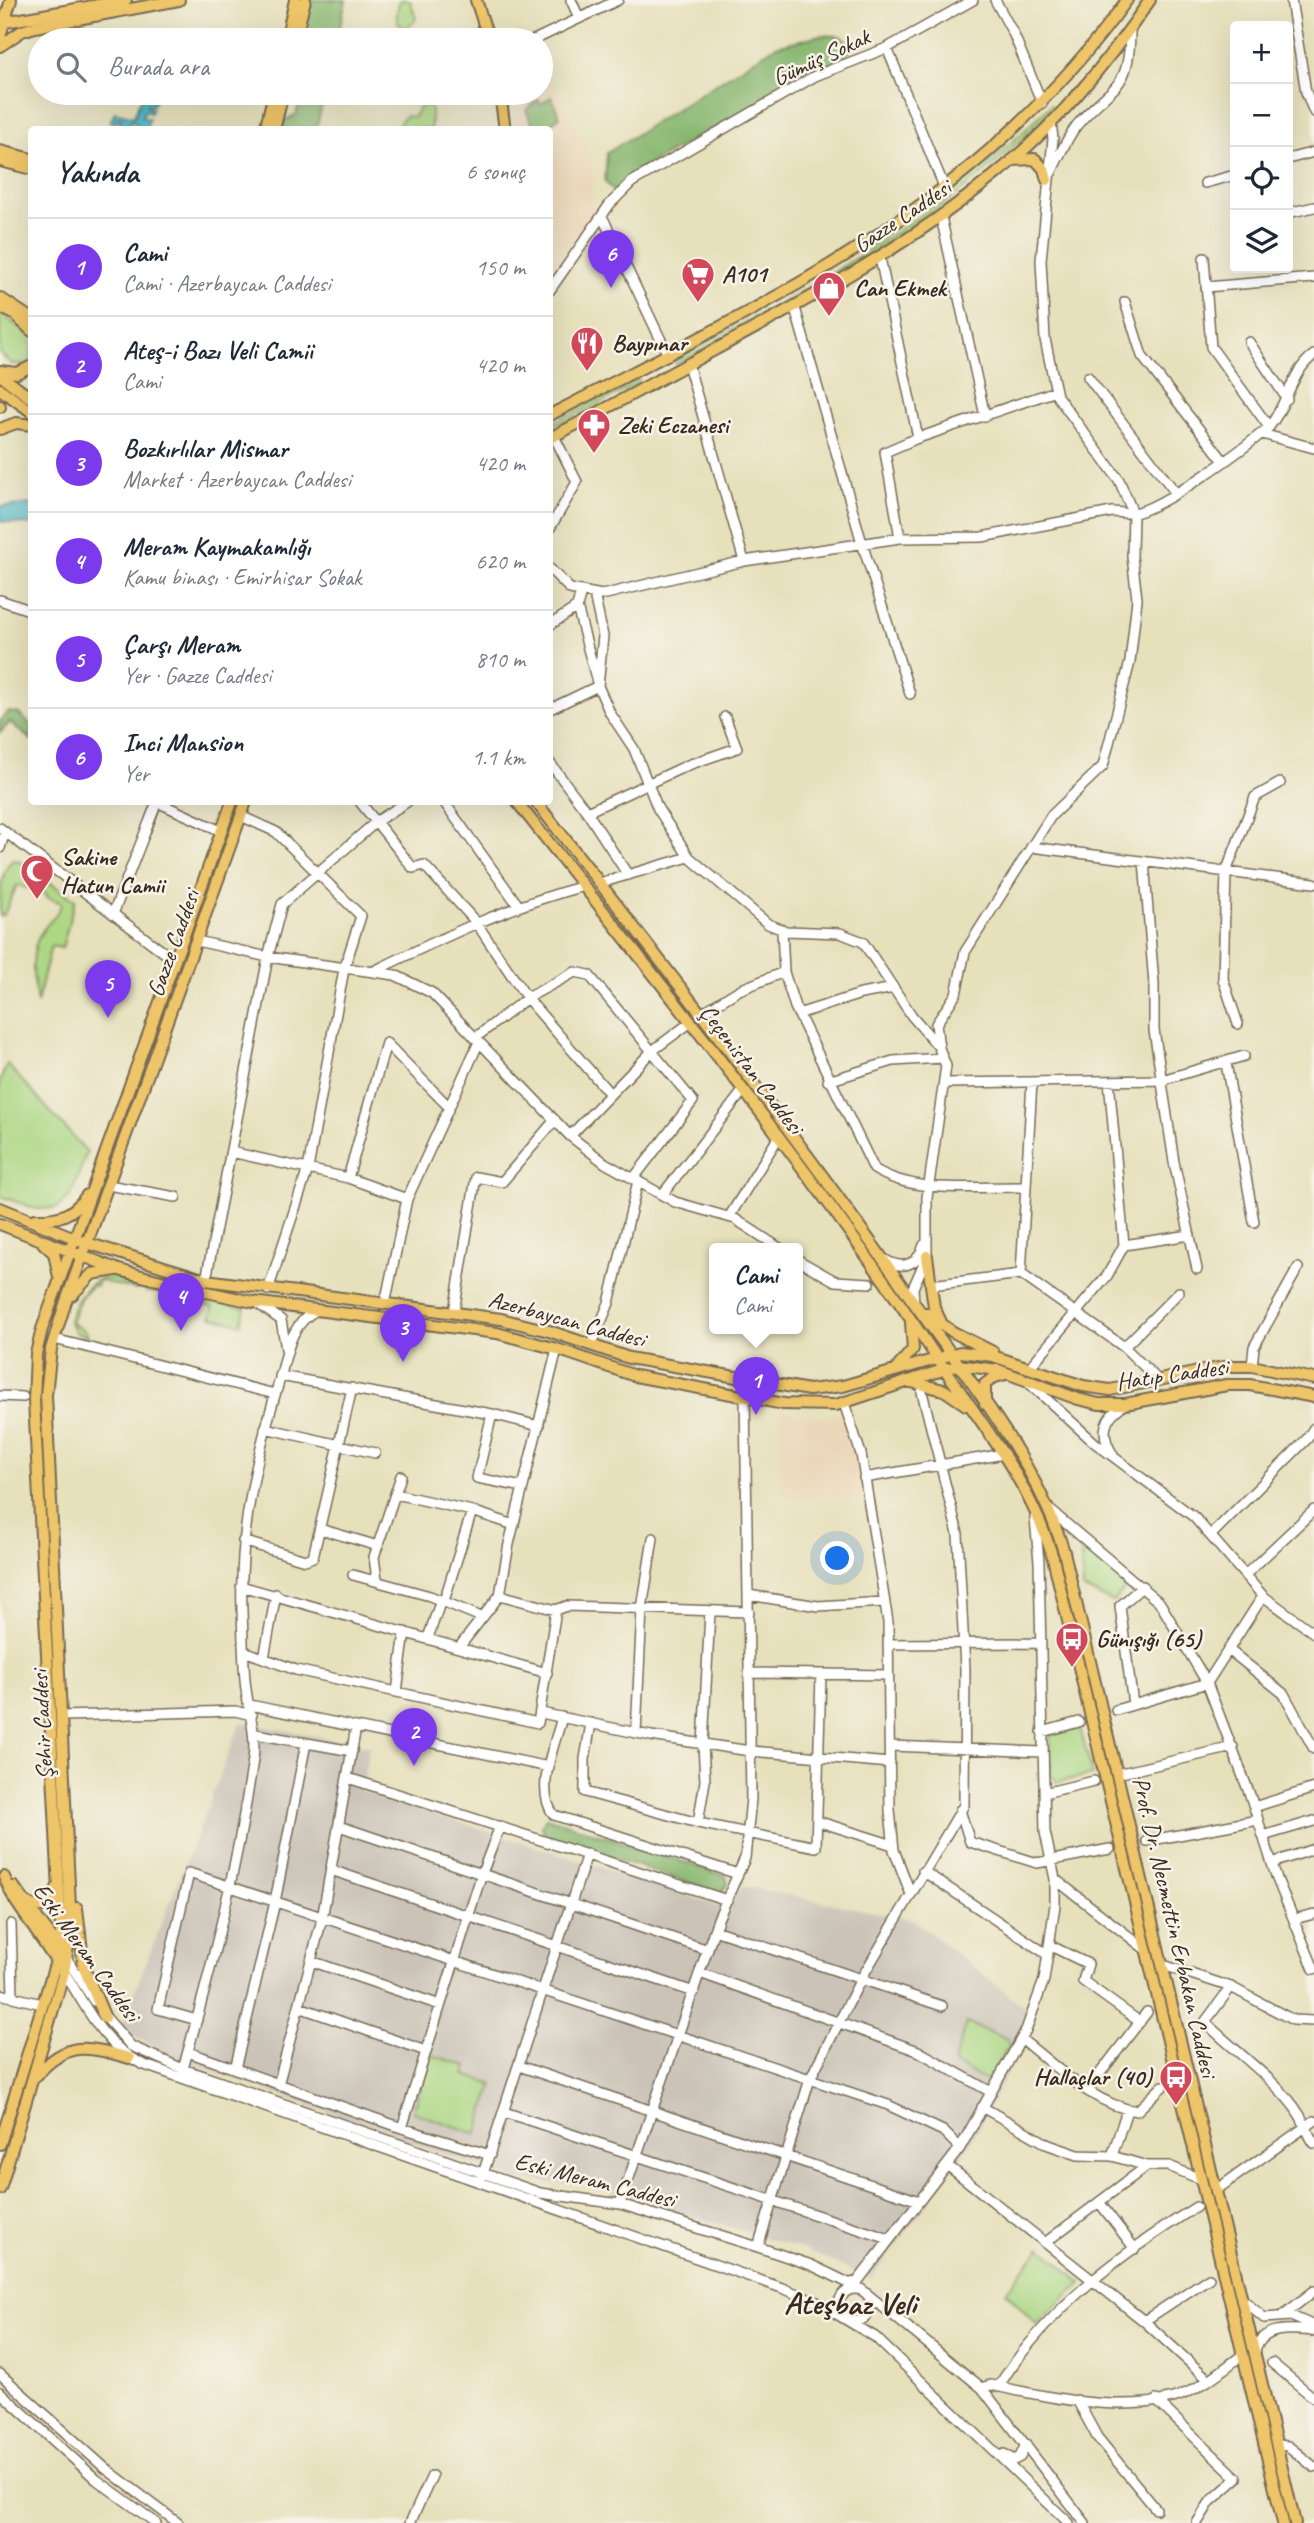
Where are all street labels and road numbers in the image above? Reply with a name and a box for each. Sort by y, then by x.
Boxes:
street label: Gümüş Sokak [768,20,876,93]
street label: Gazze Caddesi [847,171,959,260]
street label: Gazze Caddesi [140,883,207,1001]
street label: Çeçenistan Caddesi [693,998,813,1143]
street label: Azerbaycan Caddesi [485,1284,652,1355]
street label: Hatıp Caddesi [1114,1351,1233,1397]
street label: Şehir Caddesi [24,1667,60,1781]
street label: Prof. Dr. Necmettin Erbakan Caddesi [1126,1774,1225,2082]
street label: Eski Meram Caddesi [27,1877,149,2030]
street label: Eski Meram Caddesi [512,2146,682,2215]

